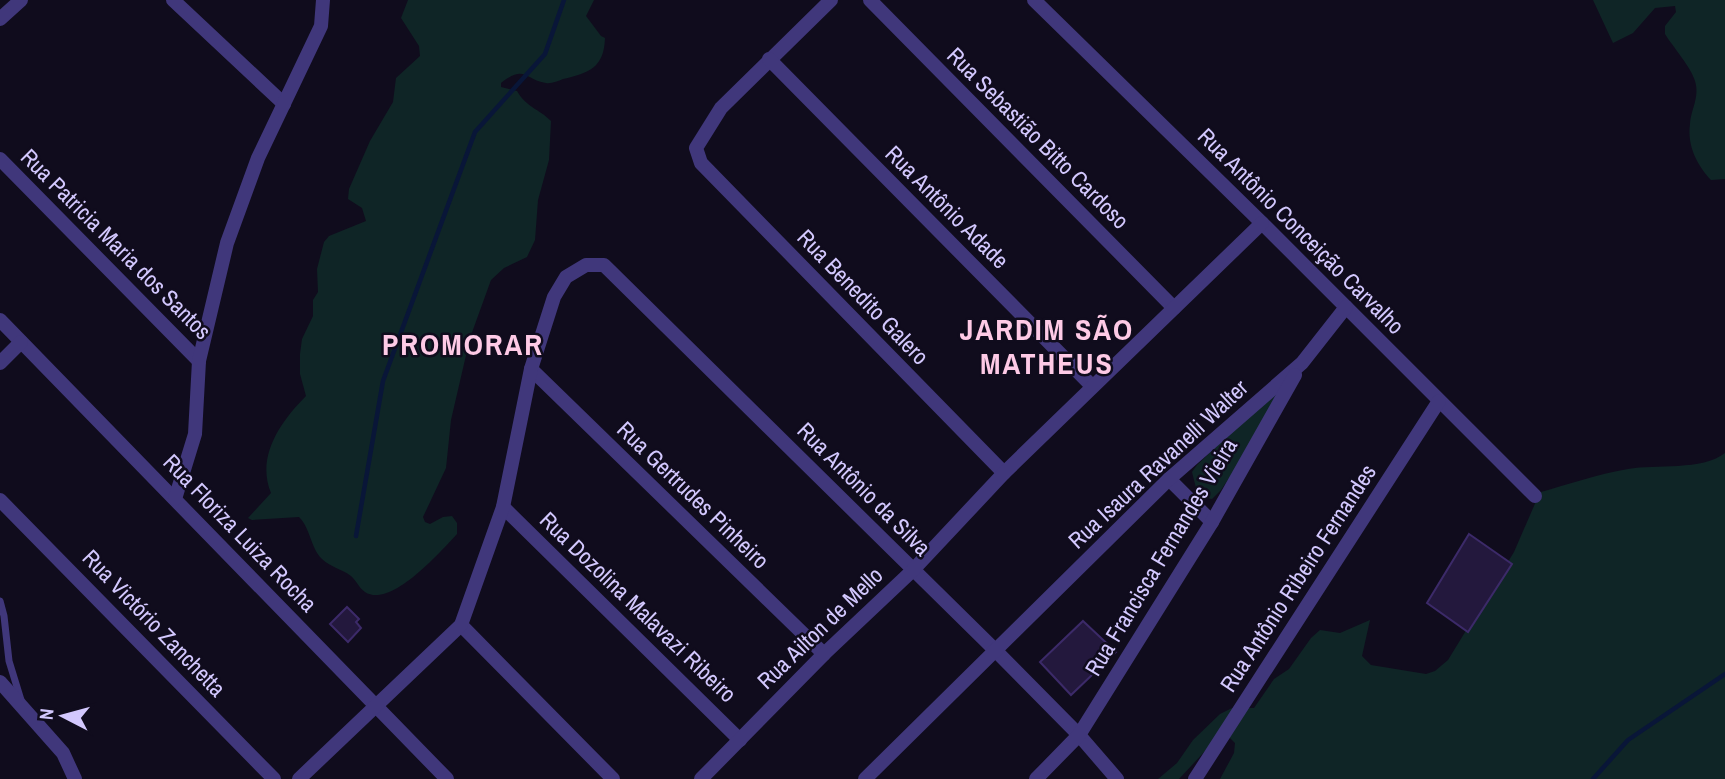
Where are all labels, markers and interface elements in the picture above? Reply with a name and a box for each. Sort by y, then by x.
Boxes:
street label: Rua Sebastião Bitto Cardoso [941,40,1136,235]
street label: Rua Antônio Conceição Carvalho [1191,121,1411,341]
street label: Rua Antônio Adade [879,138,1016,275]
street label: Rua Patricia Maria dos Santos [14,142,218,346]
street label: Rua Benedito Galero [791,222,936,371]
district label: JARDIM SÃO MATHEUS [960,309,1134,383]
district label: PROMORAR [382,324,544,364]
street label: Rua Isaura Ravanelli Walter [1061,372,1255,555]
street label: Rua Gertrudes Pinheiro [611,414,776,575]
street label: Rua Antônio da Silva [791,415,938,563]
street label: Rua Francisca Fernandes Vieira [1077,432,1244,681]
street label: Rua Floriza Luiza Rocha [157,447,324,619]
street label: Rua Antônio Ribeiro Fernandes [1212,458,1383,697]
street label: Rua Dozolina Malavazi Ribeiro [533,504,743,709]
street label: Rua Victório Zanchetta [76,542,233,703]
street label: Rua Ailton de Mello [750,560,889,696]
north arrow [28,681,98,751]
text: N [33,707,60,721]

